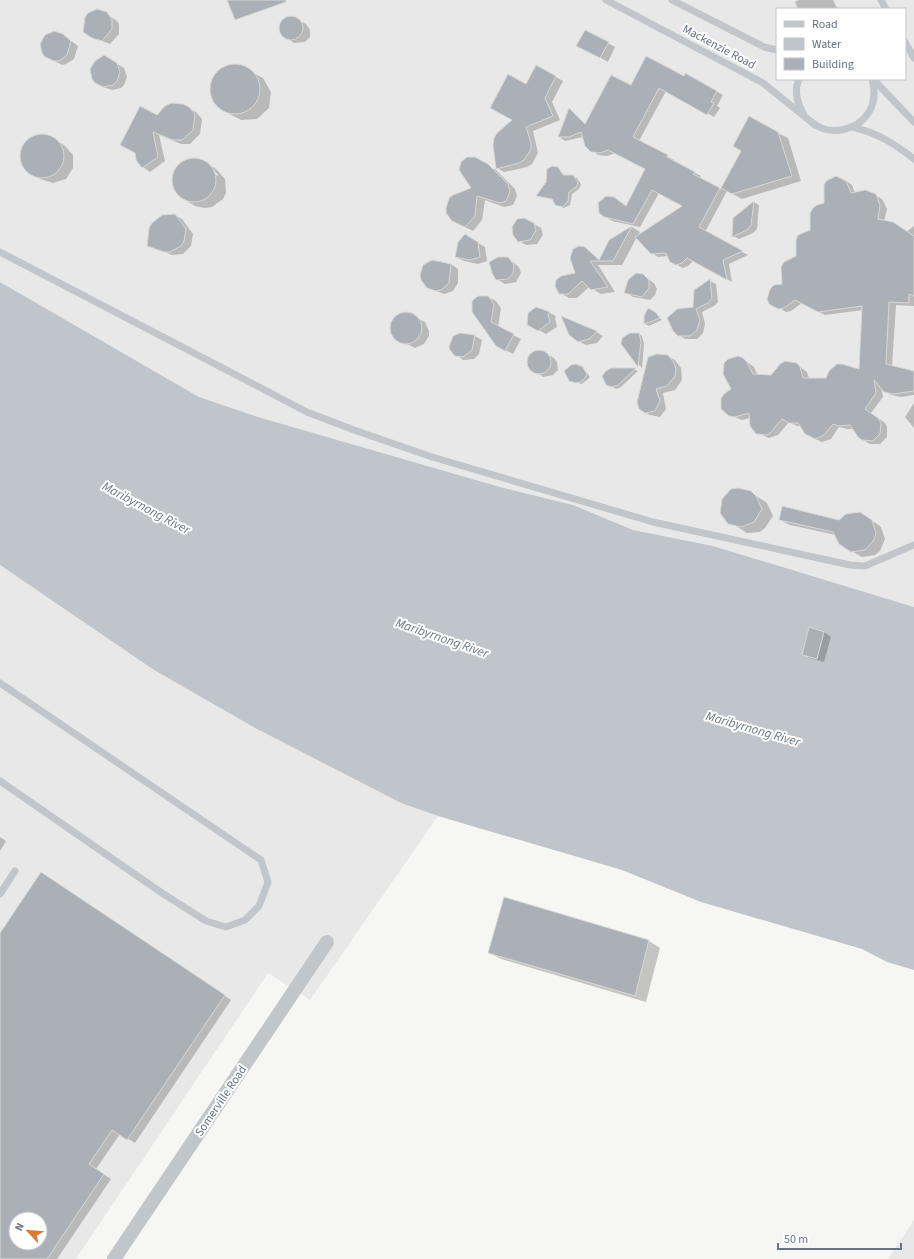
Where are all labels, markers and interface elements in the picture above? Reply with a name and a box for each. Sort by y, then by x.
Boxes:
legend [776,8,906,80]
text: Road [812,16,838,33]
street label: Mackenzie Road [679,21,759,73]
text: Water [812,36,842,53]
text: Building [812,56,854,73]
water label: Maribyrnong River [99,477,194,539]
water label: Maribyrnong River [393,614,491,663]
water label: Maribyrnong River [704,707,803,751]
street label: Somerville Road [191,1062,251,1140]
north arrow [8,1211,48,1251]
text: N [11,1220,28,1233]
scale bar [778,1225,901,1251]
text: 50 m [784,1231,808,1248]

